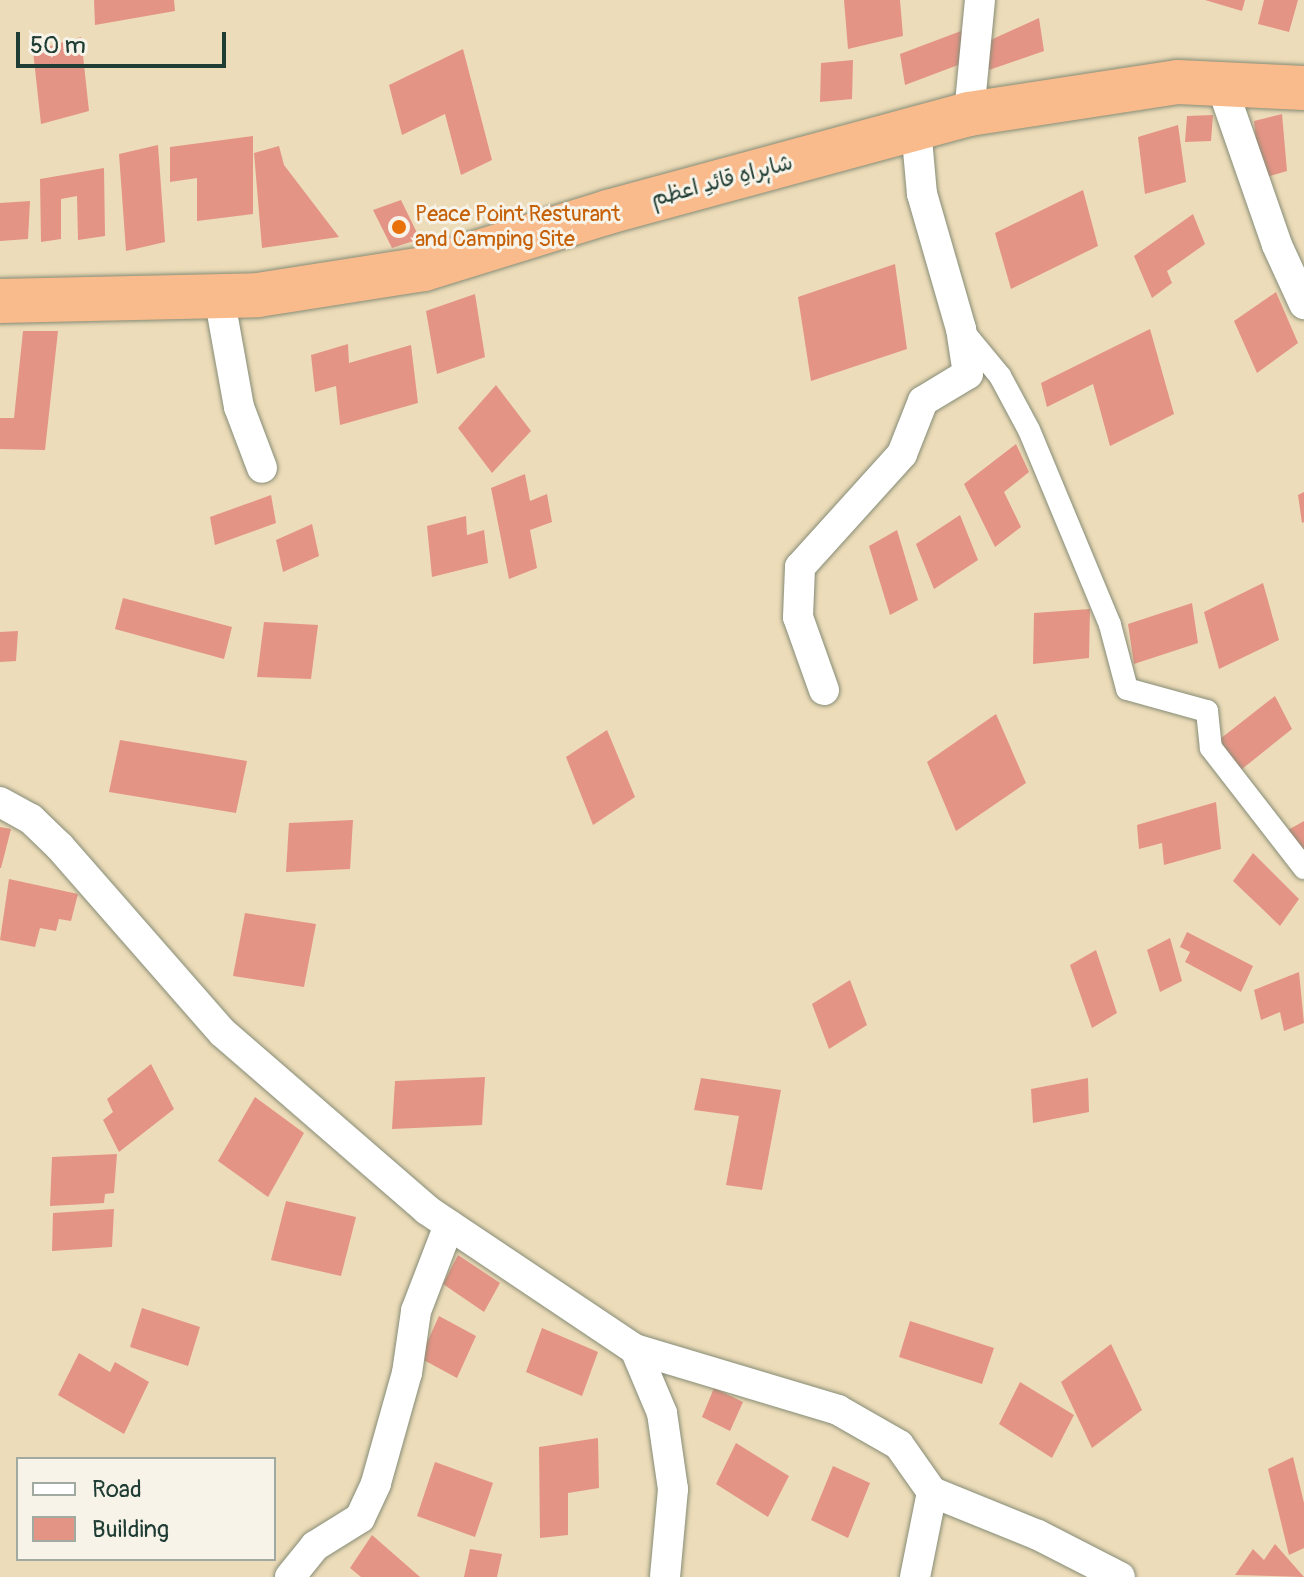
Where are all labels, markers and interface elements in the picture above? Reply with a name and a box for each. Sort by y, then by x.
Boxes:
scale bar [20,16,230,66]
text: 50 m [30,31,86,60]
street label: شاہراہِ قائدِ اعظم [648,149,796,213]
place label: Peace Point Resturant and Camping Site [415,201,620,252]
marker: Peace Point Resturant and Camping Site [390,218,408,236]
legend [16,1457,276,1561]
text: Road [92,1475,142,1504]
text: Building [92,1515,169,1544]

